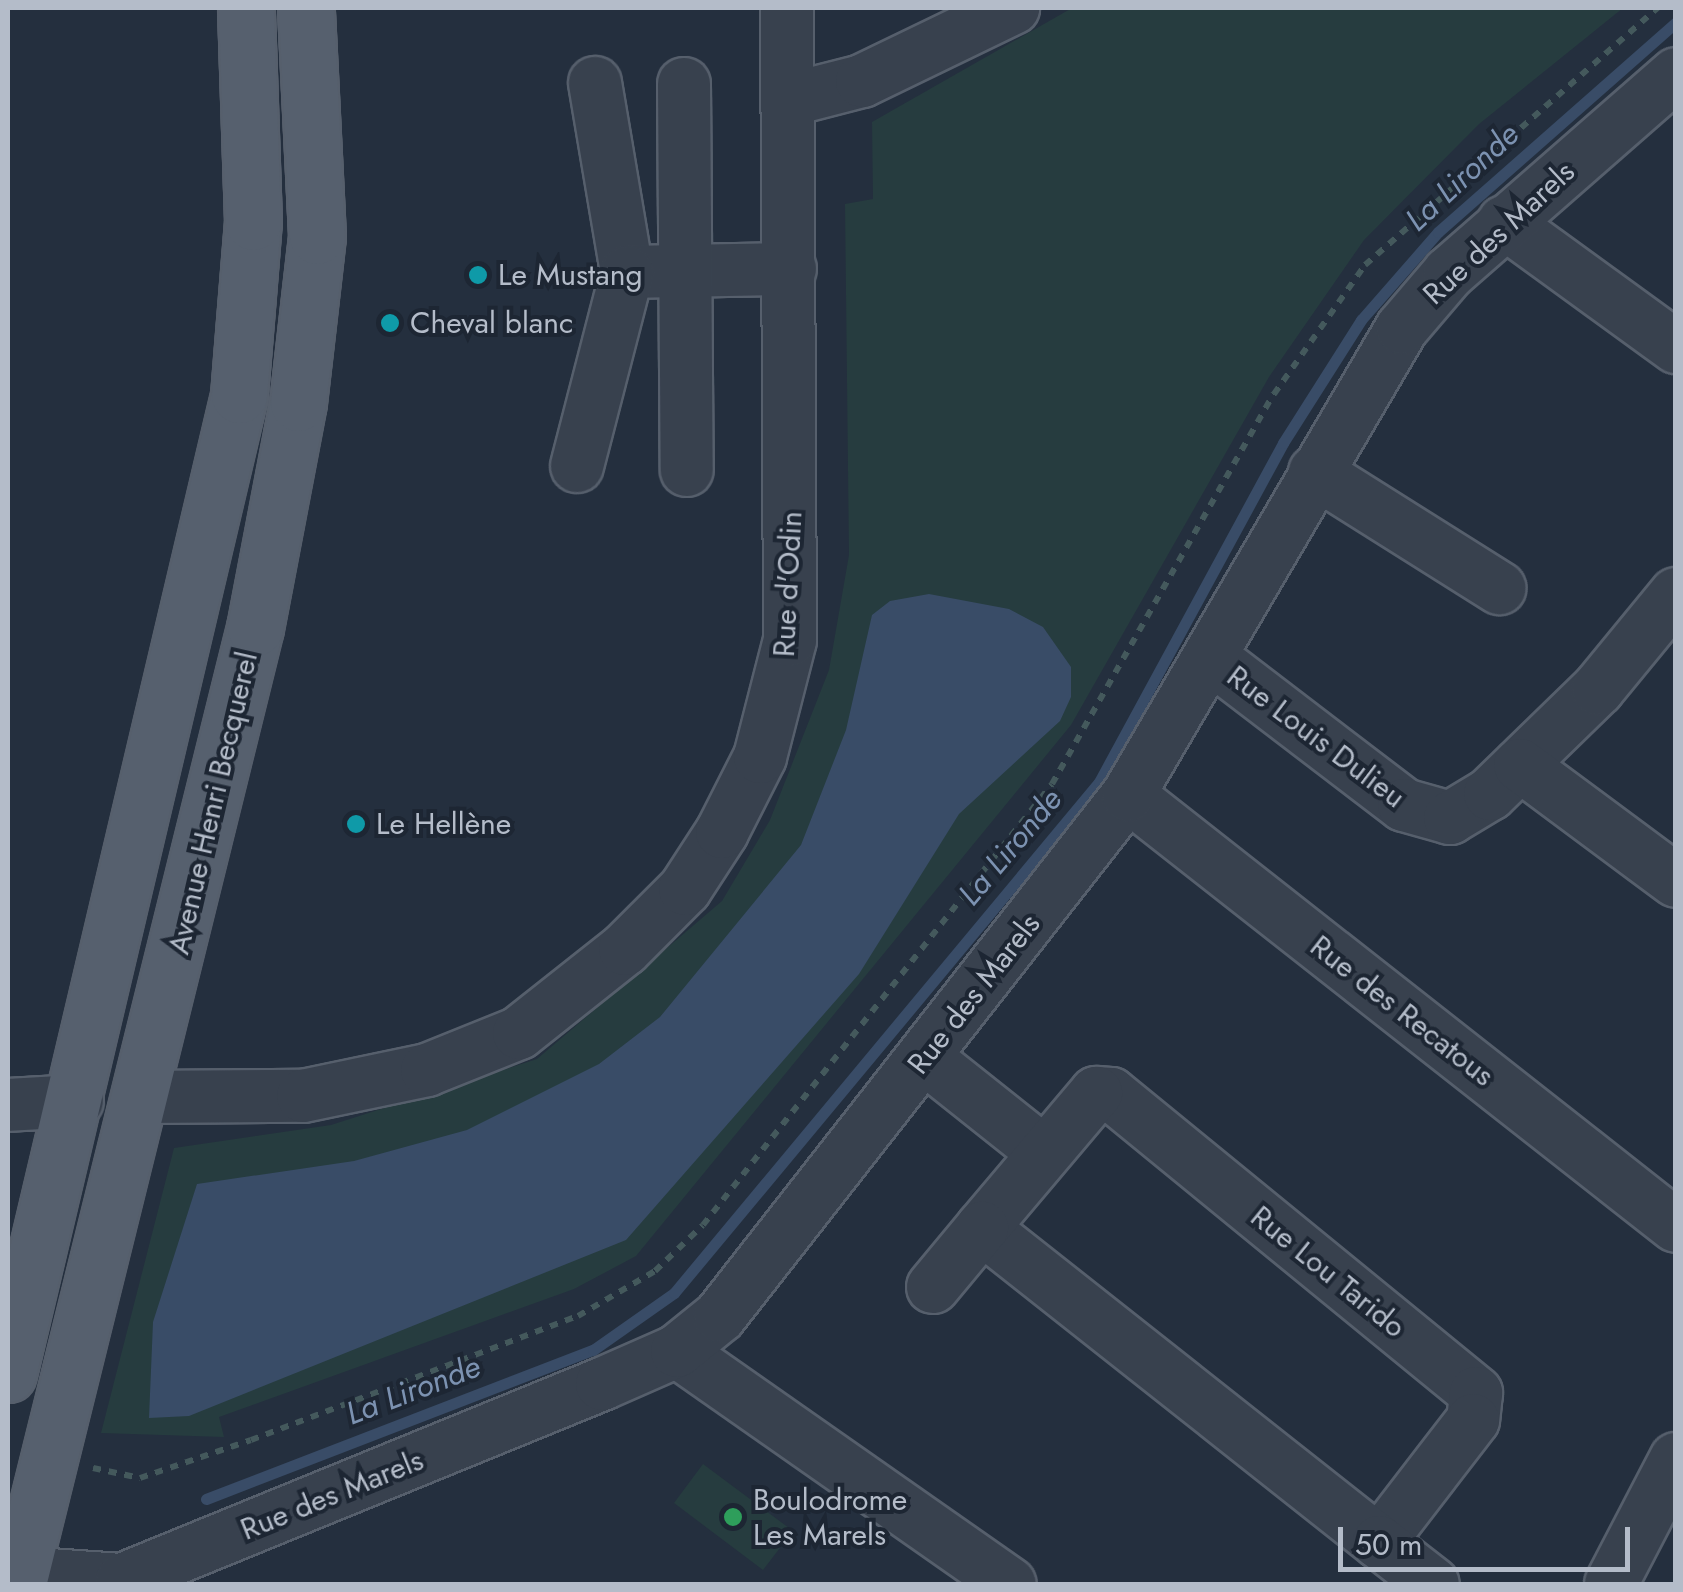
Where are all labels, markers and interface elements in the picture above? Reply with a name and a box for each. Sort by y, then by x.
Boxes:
water label: La Lironde [1398,115,1526,239]
street label: Rue des Marels [1416,154,1582,312]
place label: Le Mustang [498,257,643,293]
marker: Le Mustang [467,264,489,286]
place label: Cheval blanc [410,305,573,341]
marker: Cheval blanc [379,312,401,334]
street label: Rue d'Odin [766,510,810,658]
street label: Avenue Henri Becquerel [161,648,265,958]
street label: Rue Louis Dulieu [1220,658,1412,816]
water label: La Lironde [950,781,1070,913]
place label: Le Hellène [376,806,511,842]
marker: Le Hellène [345,813,367,835]
street label: Rue des Marels [900,907,1048,1081]
street label: Rue des Recatous [1303,928,1501,1094]
street label: Rue Lou Tarido [1243,1199,1413,1345]
water label: La Lironde [341,1347,485,1433]
street label: Rue des Marels [235,1442,429,1548]
place label: Boulodrome Les Marels [753,1482,907,1552]
marker: Boulodrome Les Marels [722,1506,744,1528]
scale bar [1343,1507,1636,1569]
text: 50 m [1355,1523,1422,1566]

